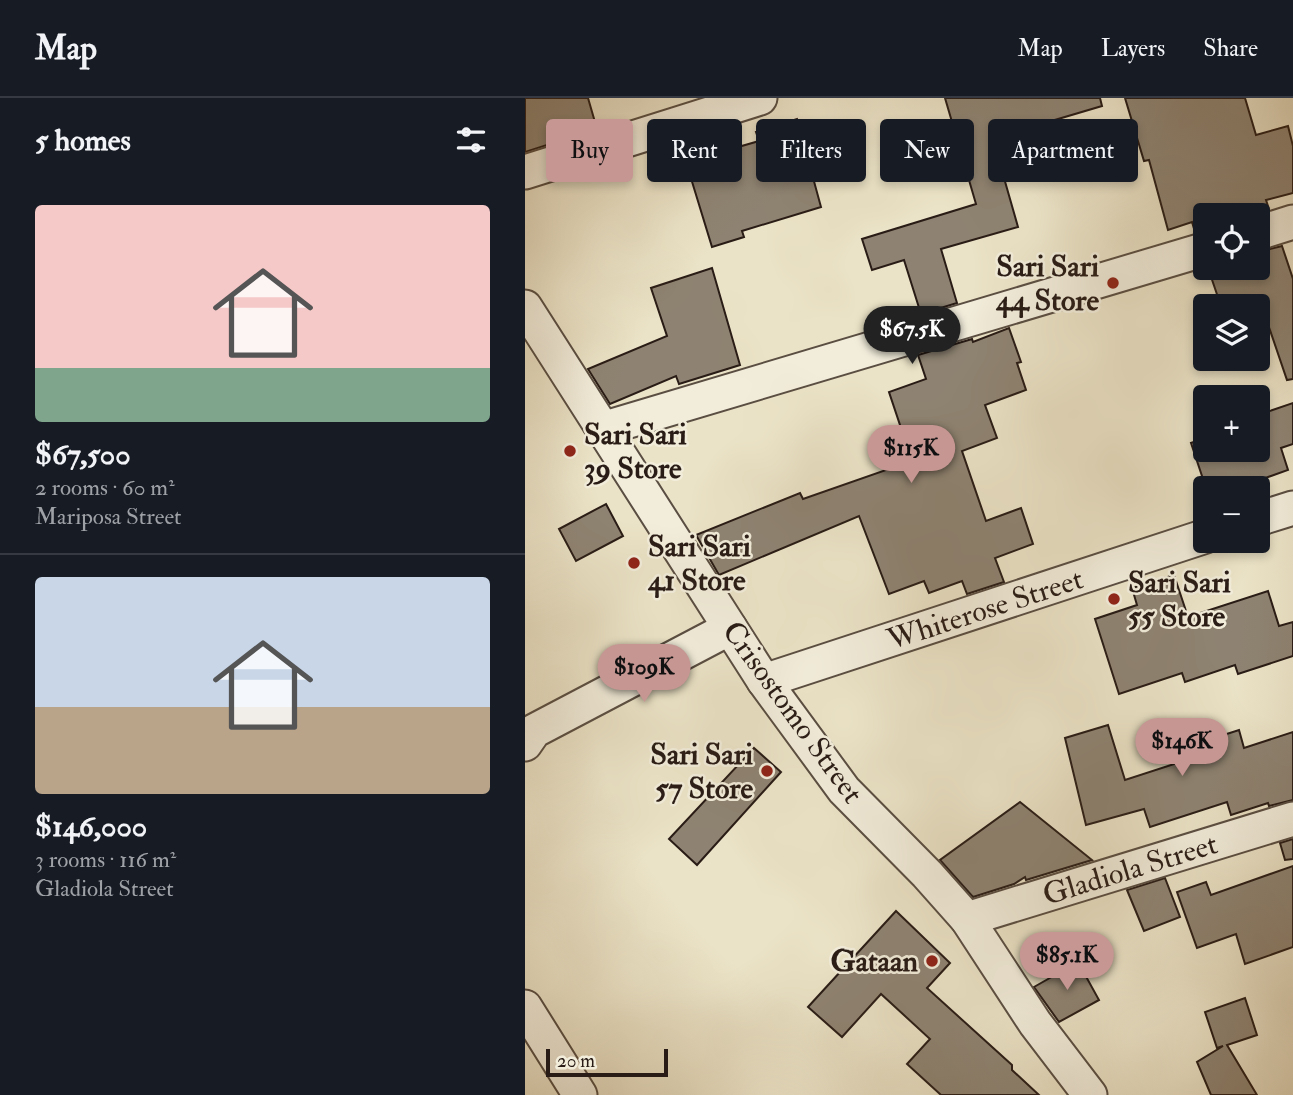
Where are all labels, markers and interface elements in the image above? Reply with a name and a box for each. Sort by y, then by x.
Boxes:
text: Map [35,28,97,69]
text: Map [1018,33,1063,64]
text: Layers [1101,33,1165,64]
text: Share [1203,33,1258,64]
chip: Buy [546,119,633,182]
chip: Rent [647,119,742,182]
chip: Filters [756,119,866,182]
chip: New [880,119,974,182]
chip: Apartment [988,119,1138,182]
icon: filters [452,121,490,159]
text: 5 homes [35,122,131,159]
map controls [1193,203,1270,553]
button: locate [1193,203,1270,280]
place label: Sari Sari 44 Store [995,248,1099,319]
icon: home [200,250,326,376]
marker: Sari Sari 44 Store [1105,275,1121,291]
button: layers [1193,294,1270,371]
pin: $67.5K [855,306,969,366]
text: $67.5K [880,314,944,343]
button: + [1193,385,1270,462]
place label: Sari Sari 39 Store [584,416,687,487]
pin: $115K [862,426,960,485]
text: $115K [883,433,939,462]
text: $67,500 [35,436,131,473]
marker: Sari Sari 39 Store [562,443,578,459]
text: 2 rooms · 60 m² [35,473,175,502]
button: − [1193,476,1270,553]
text: Mariposa Street [35,502,182,531]
place label: Sari Sari 41 Store [647,528,751,599]
marker: Sari Sari 41 Store [626,555,642,571]
street label: Whiterose Street [882,560,1088,659]
place label: Sari Sari 55 Store [1128,564,1231,635]
marker: Sari Sari 55 Store [1106,591,1122,607]
street label: Crisostomo Street [714,614,871,811]
icon: home [200,622,326,748]
pin: $109K [595,644,693,704]
text: $109K [614,652,674,681]
pin: $146K [1133,718,1231,778]
text: $146K [1151,726,1213,755]
place label: Sari Sari 57 Store [650,736,753,807]
marker: Sari Sari 57 Store [759,763,775,779]
text: $146,000 [35,808,147,845]
street label: Gladiola Street [1038,825,1222,914]
text: 3 rooms · 116 m² [35,845,176,874]
text: Gladiola Street [35,874,174,903]
pin: $85.1K [1010,932,1124,992]
text: $85.1K [1036,940,1098,969]
place label: Gataan [831,943,919,980]
marker: Gataan [924,953,940,969]
scale bar [546,1046,669,1078]
text: 20 m [557,1049,595,1073]

